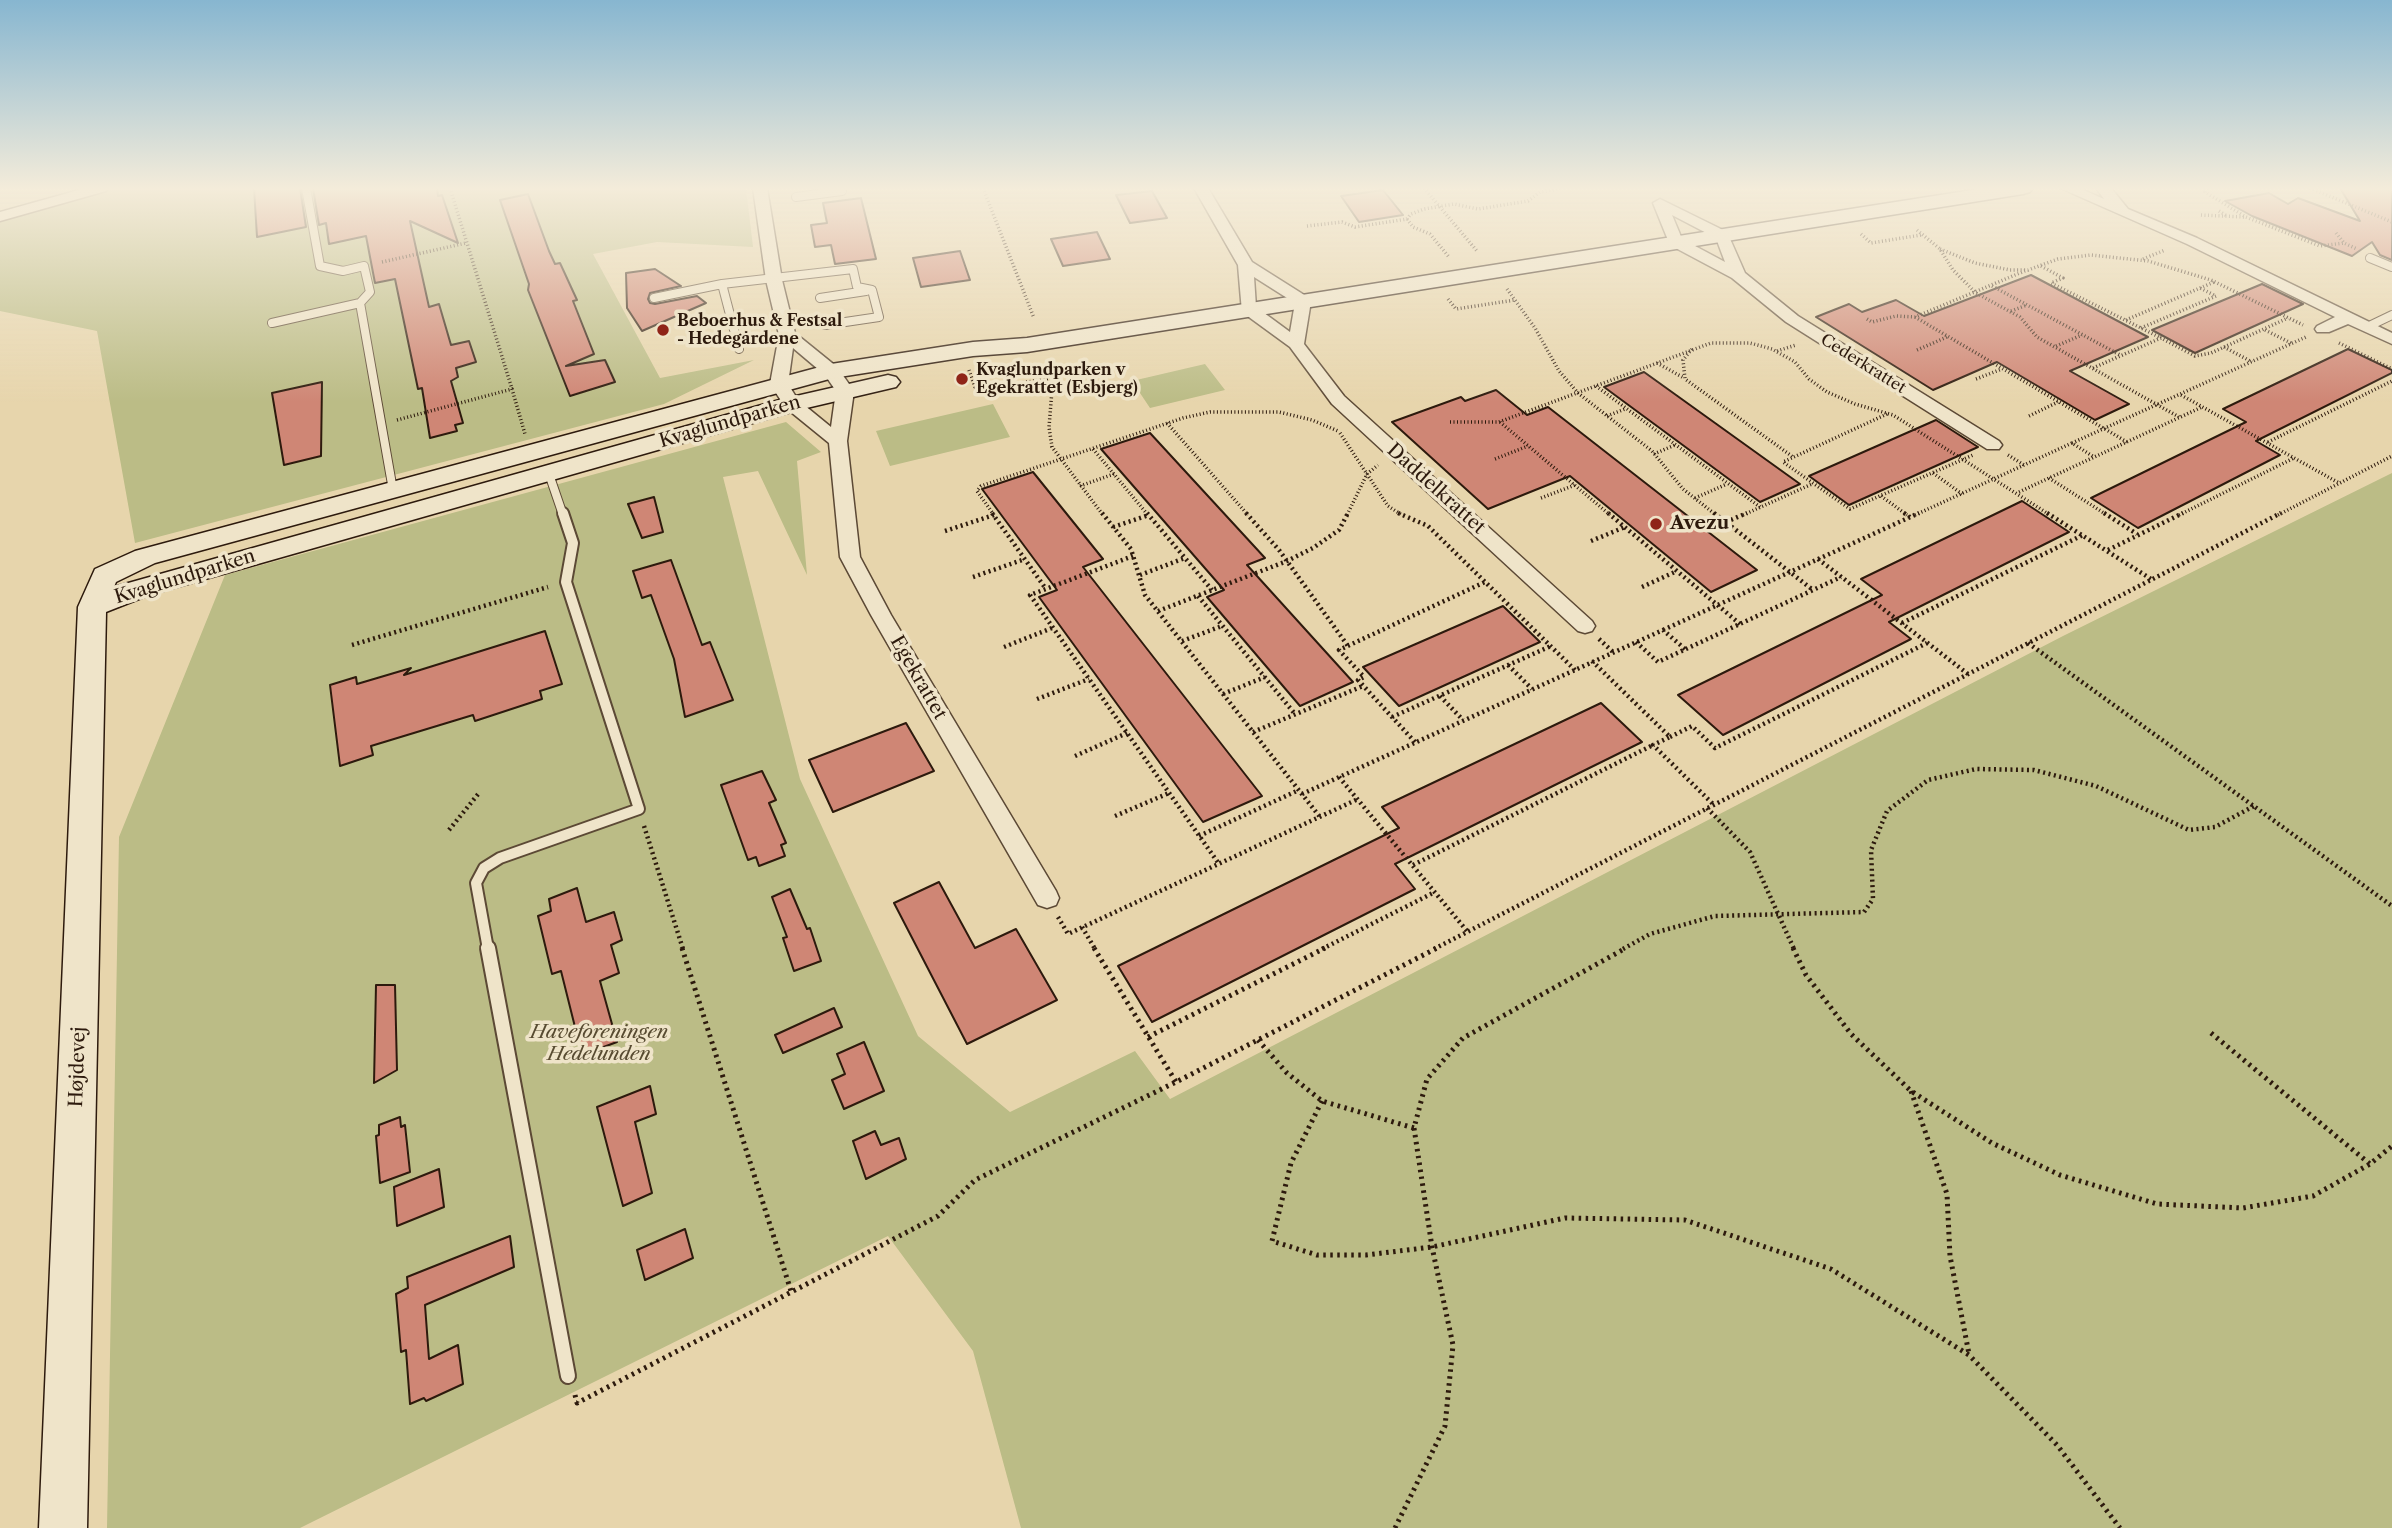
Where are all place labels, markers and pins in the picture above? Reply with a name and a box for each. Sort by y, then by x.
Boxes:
place label: Beboerhus & Festsal - Hedegårdene [677,311,842,349]
marker: Beboerhus & Festsal - Hedegårdene [655,322,671,338]
place label: Kvaglundparken v Egekrattet (Esbjerg) [976,360,1138,398]
marker: Kvaglundparken v Egekrattet (Esbjerg) [954,371,970,387]
place label: Avezu [1670,513,1729,535]
marker: Avezu [1648,516,1664,532]

